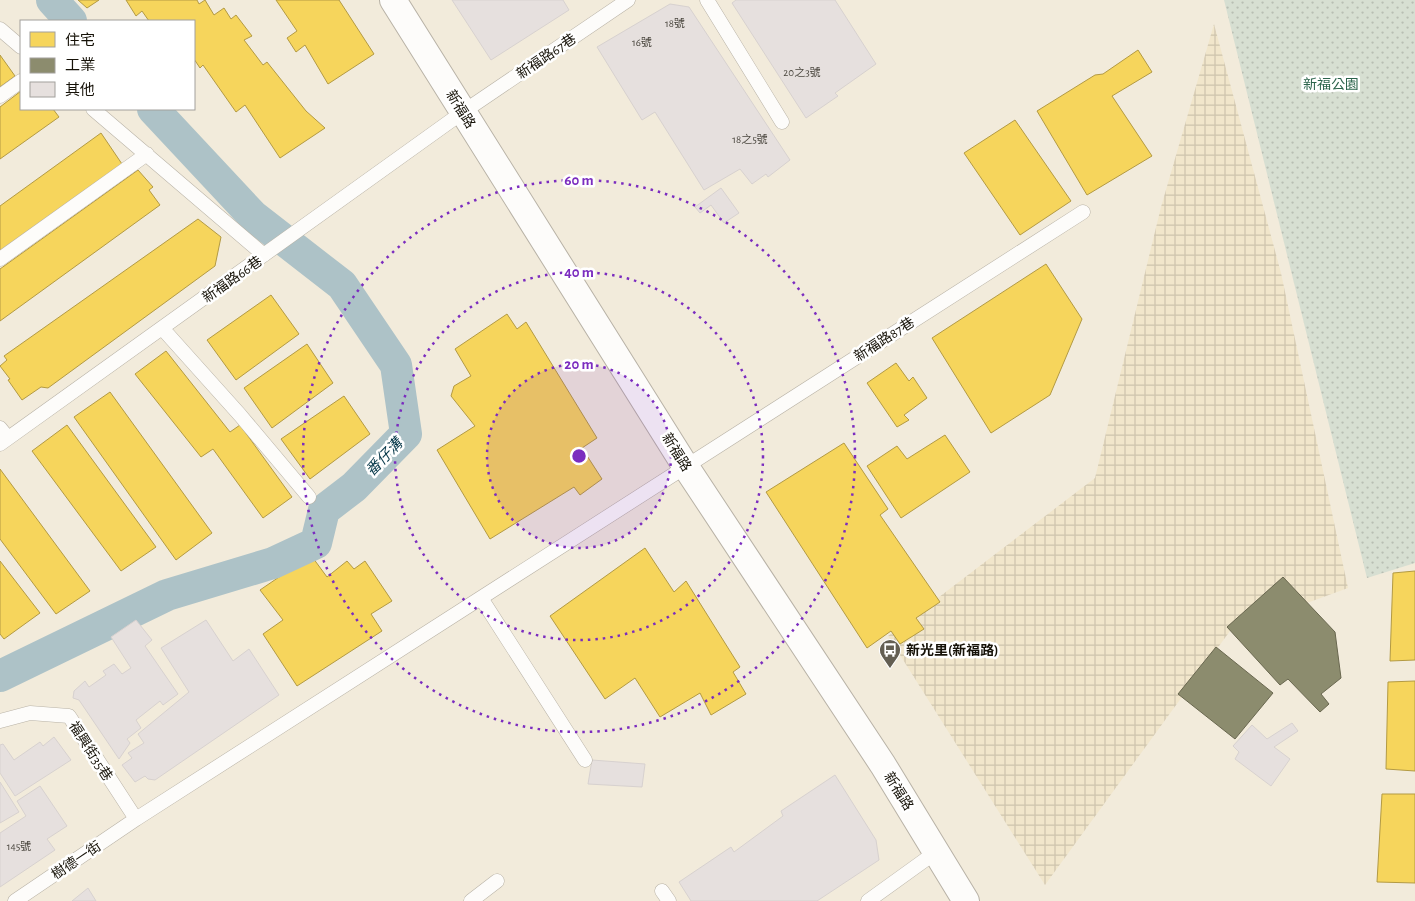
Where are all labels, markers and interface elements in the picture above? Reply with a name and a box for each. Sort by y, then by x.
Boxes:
house number: 18號 [665,18,685,29]
legend [20,20,195,110]
street label: 新福路67巷 [514,31,579,82]
text: 住宅 [65,32,95,48]
house number: 16號 [632,37,652,48]
text: 工業 [65,57,95,73]
house number: 20之3號 [783,66,821,78]
park label: 新福公園 [1303,77,1359,92]
text: 其他 [65,82,95,98]
street label: 新福路 [443,87,478,131]
house number: 18之5號 [732,133,768,145]
text: 60 m [564,173,594,188]
street label: 新福路66巷 [200,253,265,305]
text: 40 m [564,265,594,280]
street label: 新福路87巷 [851,314,917,364]
text: 20 m [564,357,594,372]
street label: 新福路 [659,430,694,474]
water label: 番仔溝 [363,434,407,479]
centre of rings [570,447,588,465]
bus stop icon: 新光里(新福路) [878,638,902,669]
place label: 新光里(新福路) [906,643,998,658]
street label: 福興街35巷 [66,719,115,784]
street label: 新福路 [881,769,916,813]
street label: 樹德一街 [48,838,104,882]
house number: 145號 [7,841,31,852]

